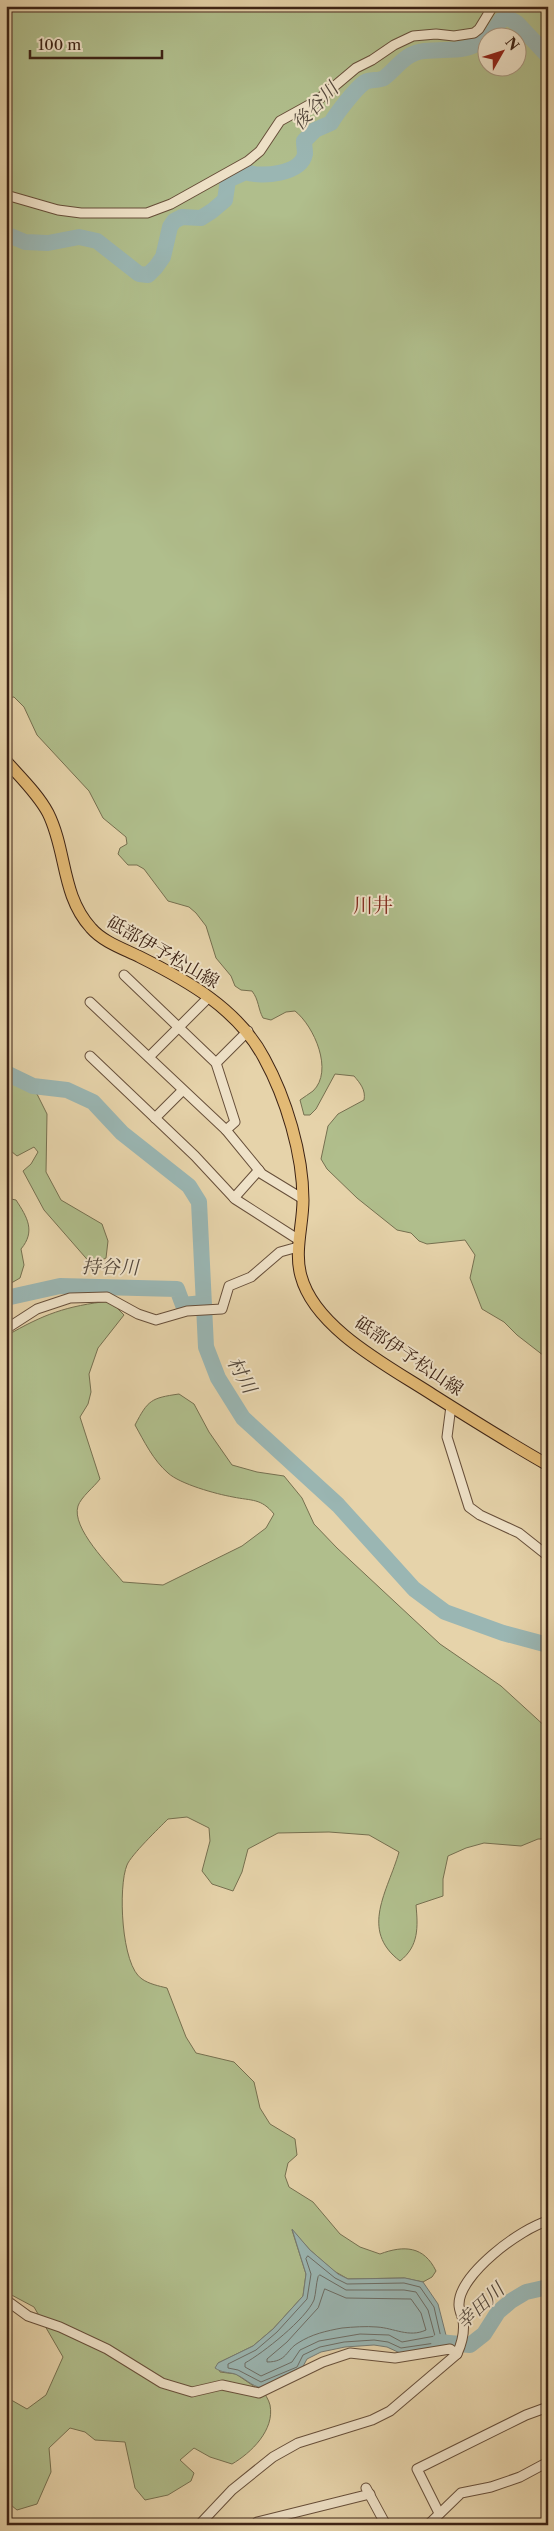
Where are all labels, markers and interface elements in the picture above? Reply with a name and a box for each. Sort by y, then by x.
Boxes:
scale bar [30,28,162,60]
north arrow [476,28,526,78]
text: N [501,33,523,54]
text: 100 m [38,35,81,54]
water label: 後谷川 [287,76,344,134]
district label: 川井 [353,893,393,917]
street label: 砥部伊予松山線 [103,911,223,993]
water label: 持谷川 [81,1255,141,1279]
street label: 砥部伊予松山線 [351,1312,467,1400]
water label: 村川 [223,1353,262,1399]
water label: 幸田川 [451,2277,510,2334]

